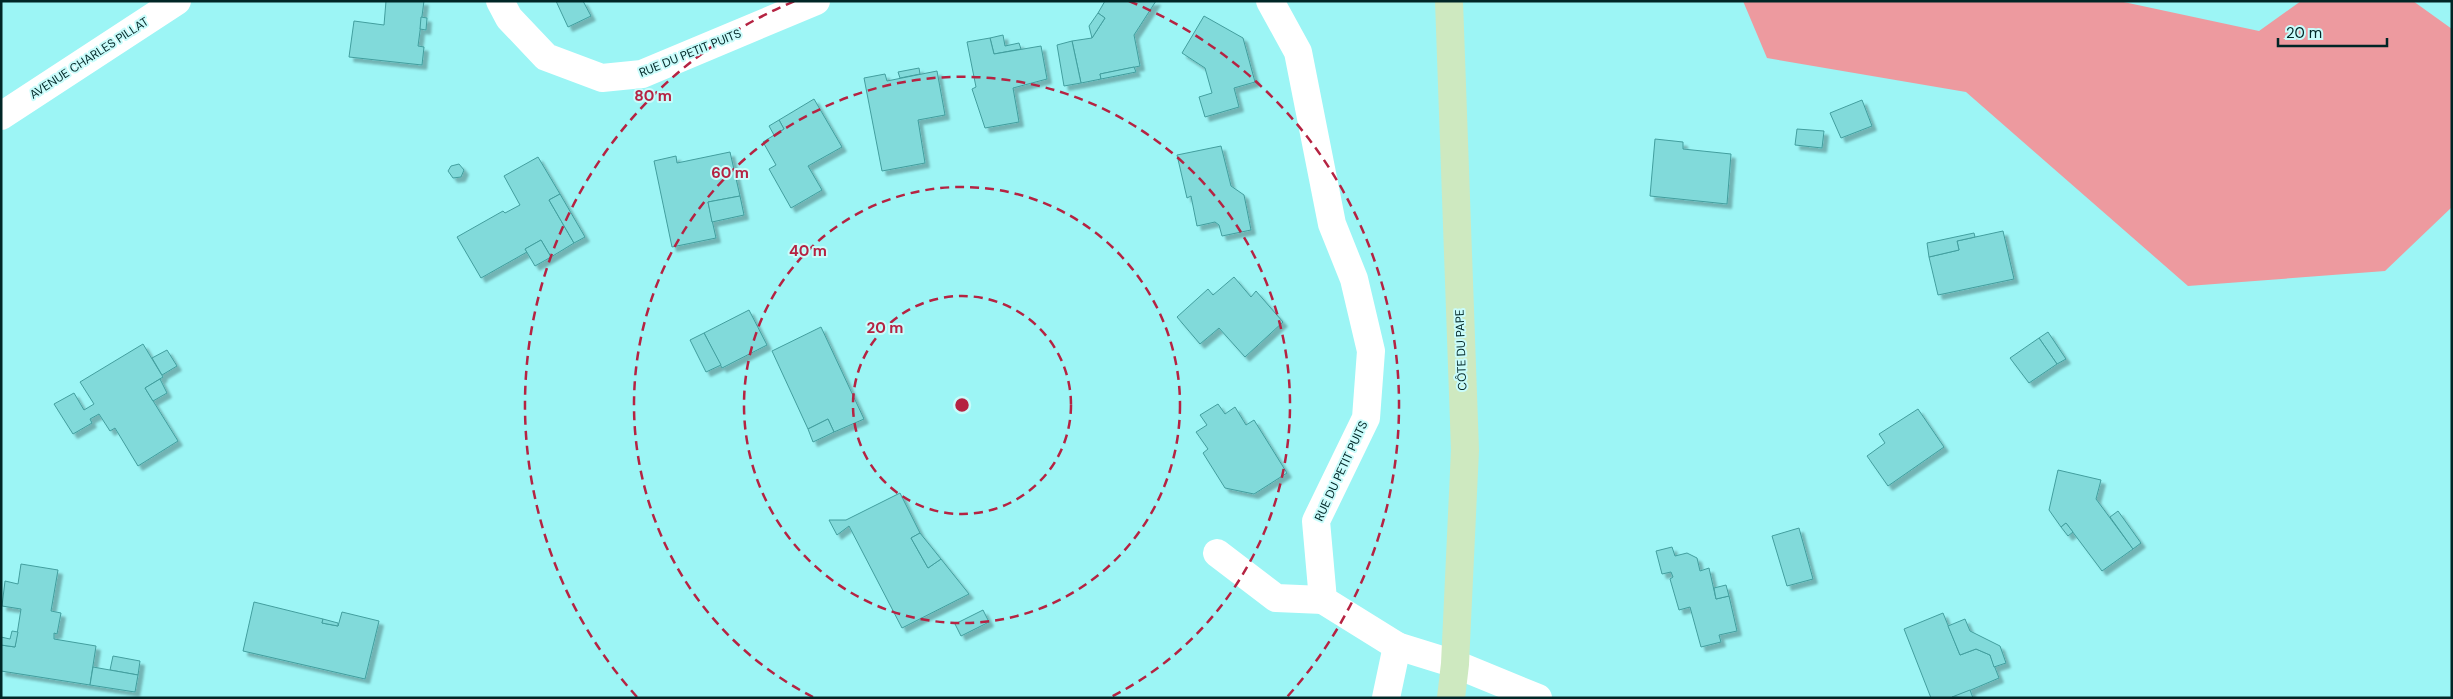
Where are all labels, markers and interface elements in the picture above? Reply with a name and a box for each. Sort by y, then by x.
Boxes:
street label: AVENUE CHARLES PILLAT [26,13,152,103]
scale bar [2278,15,2387,47]
text: 20 m [2286,23,2322,43]
street label: RUE DU PETIT PUITS [637,25,743,81]
text: 80 m [634,86,672,106]
text: 60 m [711,163,749,183]
text: 40 m [789,241,827,261]
street label: CÔTE DU PAPE [1452,309,1470,391]
text: 20 m [867,318,903,338]
centre of rings [953,396,971,414]
street label: RUE DU PETIT PUITS [1311,418,1371,524]

